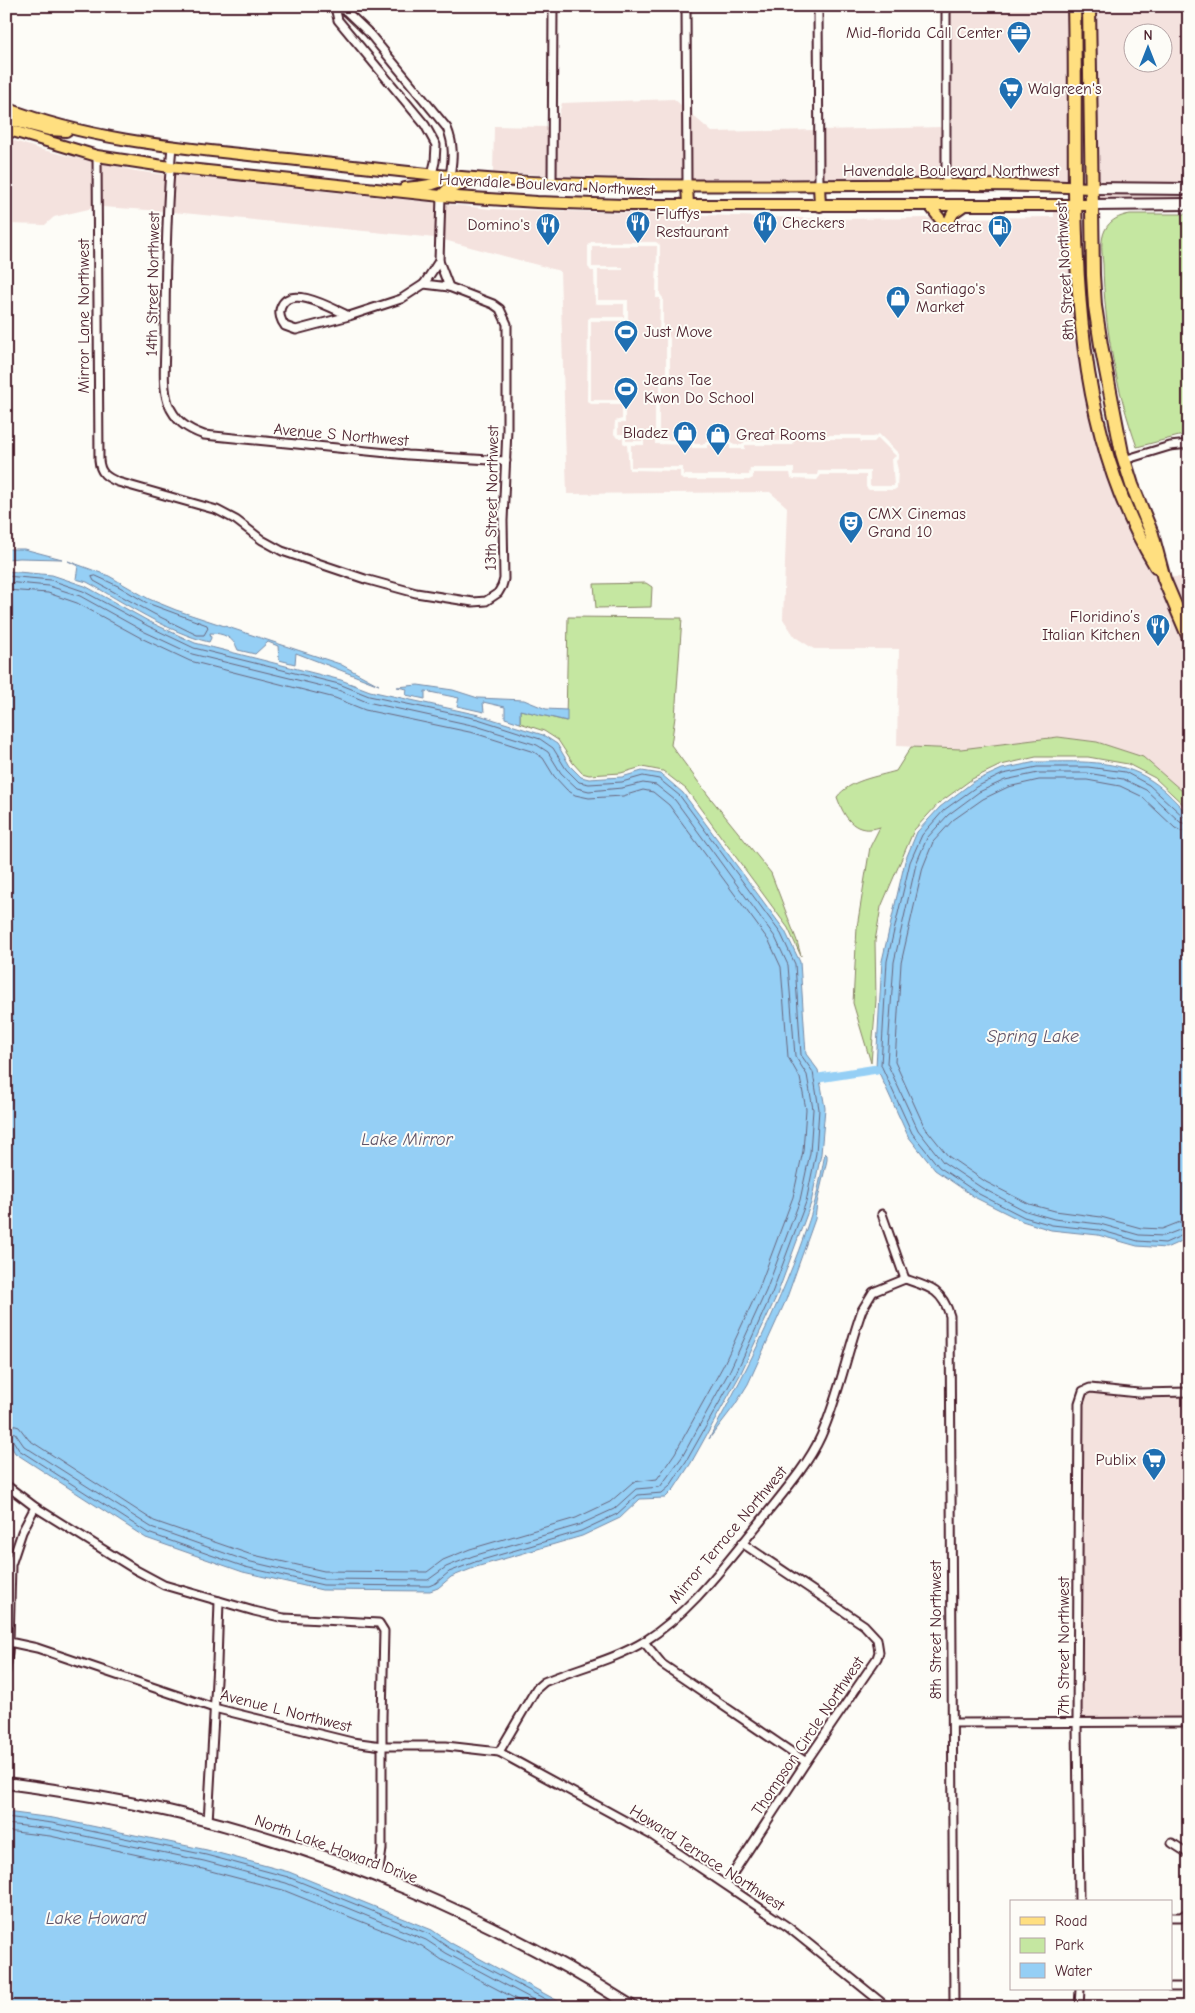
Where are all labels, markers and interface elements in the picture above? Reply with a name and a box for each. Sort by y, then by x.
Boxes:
office icon: Mid-florida Call Center [1006,20,1032,54]
north arrow [1122,22,1172,72]
place label: Mid-florida Call Center [846,24,1003,42]
text: N [1143,27,1153,44]
supermarket icon: Walgreen's [998,76,1024,110]
place label: Walgreen's [1028,80,1102,98]
street label: Havendale Boulevard Northwest [843,162,1059,180]
street label: Havendale Boulevard Northwest [439,170,656,200]
street label: 8th Street Northwest [1052,201,1078,341]
place label: Fluffys Restaurant [656,205,729,241]
restaurant icon: Fluffys Restaurant [625,210,651,244]
restaurant icon: Checkers [752,210,778,244]
street label: 14th Street Northwest [143,211,163,357]
restaurant icon: Domino's [535,212,561,246]
place label: Checkers [782,214,845,232]
fuel station icon: Racetrac [987,214,1013,248]
place label: Domino's [468,216,530,234]
place label: Racetrac [922,218,982,236]
street label: Mirror Lane Northwest [75,238,93,393]
place label: Santiago's Market [916,280,985,316]
shop icon: Santiago's Market [885,285,911,319]
sports icon: Just Move [613,319,639,353]
place label: Just Move [644,323,712,341]
place label: Jeans Tae Kwon Do School [644,371,754,407]
sports icon: Jeans Tae Kwon Do School [613,376,639,410]
street label: Avenue S Northwest [273,420,410,450]
shop icon: Bladez [672,420,698,454]
shop icon: Great Rooms [705,422,731,456]
place label: Bladez [623,424,668,442]
street label: 13th Street Northwest [482,425,502,571]
place label: Great Rooms [736,426,826,444]
place label: CMX Cinemas Grand 10 [868,505,966,541]
theatre icon: CMX Cinemas Grand 10 [838,510,864,544]
place label: Floridino’s Italian Kitchen [1042,608,1140,644]
restaurant icon: Floridino’s Italian Kitchen [1145,613,1171,647]
water label: Spring Lake [987,1026,1079,1047]
water label: Lake Mirror [361,1129,454,1150]
supermarket icon: Publix [1141,1447,1167,1481]
place label: Publix [1096,1451,1136,1469]
street label: Mirror Terrace Northwest [665,1462,791,1607]
street label: 8th Street Northwest [927,1560,945,1700]
street label: 7th Street Northwest [1055,1576,1073,1715]
street label: Thompson Circle Northwest [748,1653,868,1819]
street label: Avenue L Northwest [219,1686,354,1736]
street label: Howard Terrace Northwest [626,1801,788,1915]
street label: North Lake Howard Drive [252,1811,420,1887]
legend [1010,1900,1172,1990]
water label: Lake Howard [46,1908,147,1929]
text: Road [1055,1912,1087,1930]
text: Park [1055,1936,1084,1954]
text: Water [1055,1962,1092,1980]

